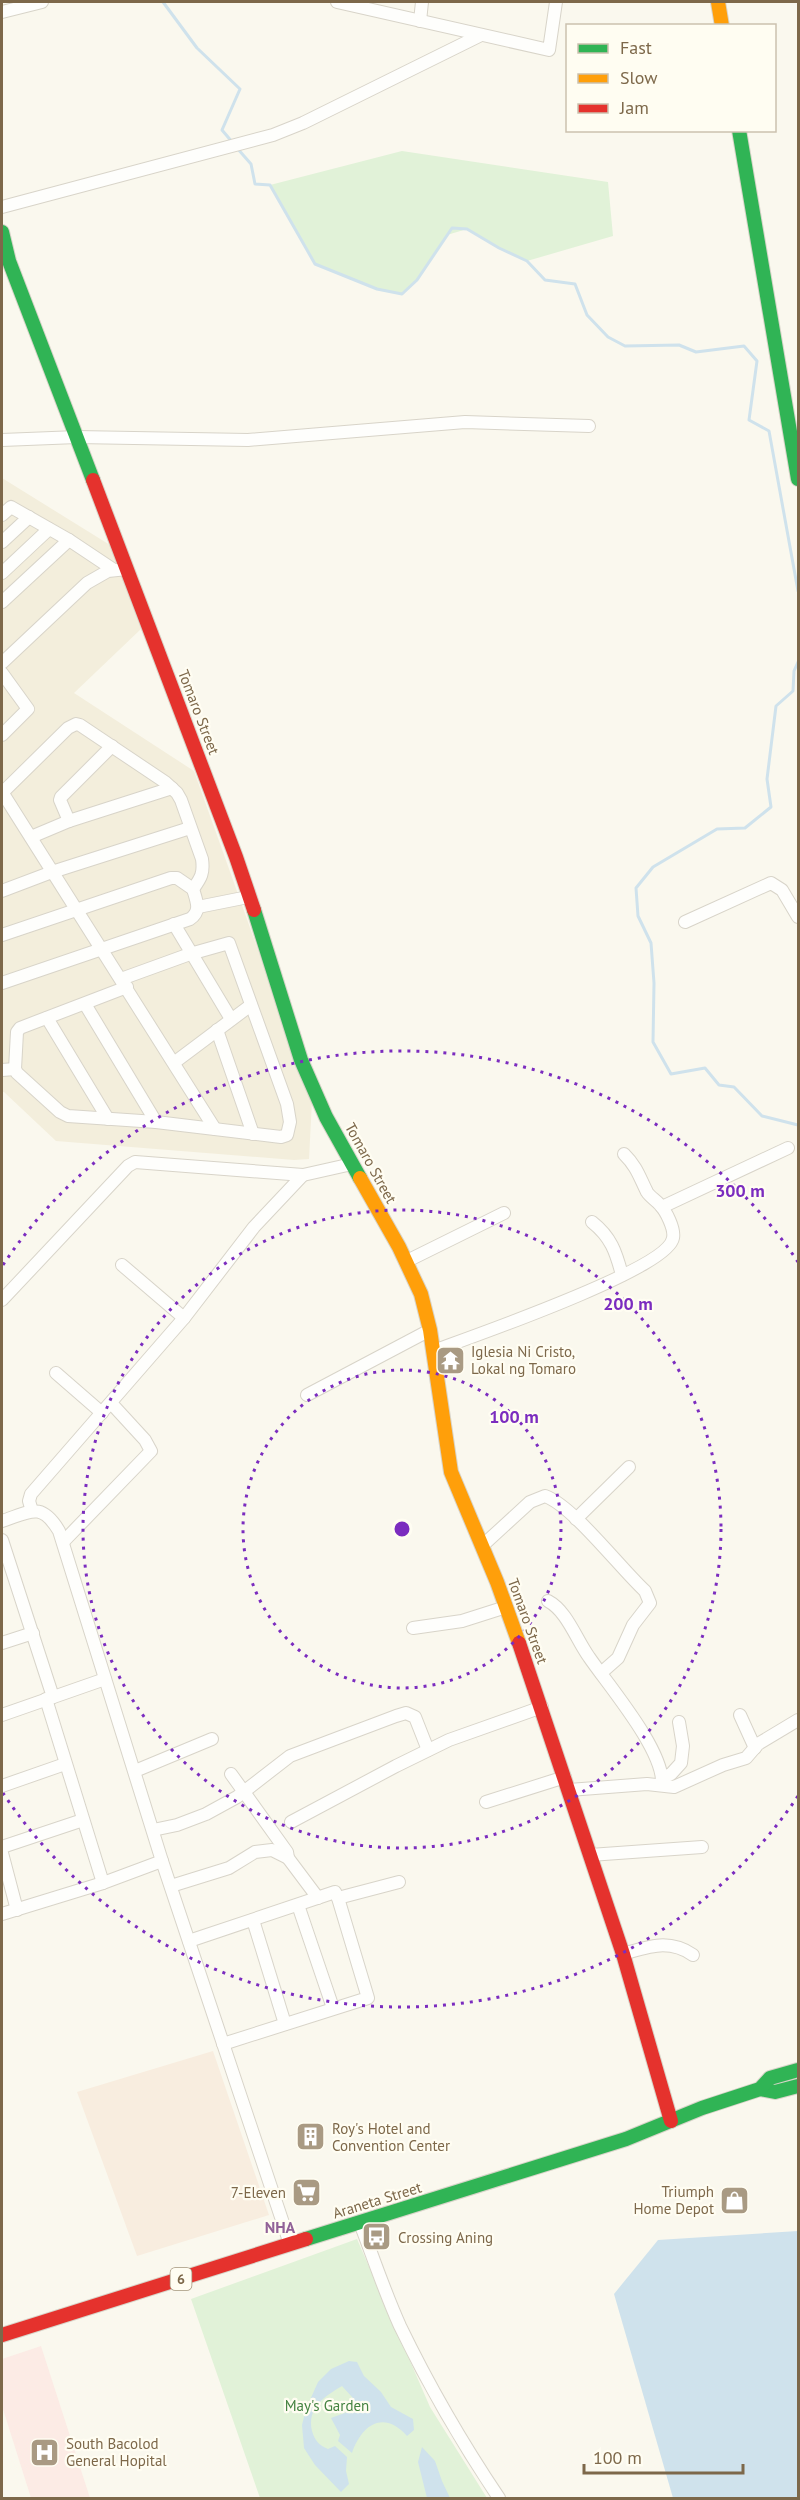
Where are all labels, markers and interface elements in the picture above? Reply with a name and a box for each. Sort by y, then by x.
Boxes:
legend [566,24,776,132]
text: Fast [620,36,652,59]
text: Slow [620,66,658,89]
text: Jam [619,96,649,119]
street label: Tomaro Street [174,667,224,757]
street label: Tomaro Street [341,1119,401,1207]
text: 300 m [715,1179,765,1202]
text: 200 m [603,1292,653,1315]
place label: Iglesia Ni Cristo, Lokal ng Tomaro [471,1342,576,1378]
temple icon: Iglesia Ni Cristo, Lokal ng Tomaro [434,1344,466,1376]
text: 100 m [489,1405,539,1428]
centre of rings [392,1519,412,1539]
street label: Tomaro Street [504,1576,552,1666]
place label: Roy's Hotel and Convention Center [332,2119,450,2155]
building icon: Roy's Hotel and Convention Center [295,2121,327,2153]
supermarket icon: 7-Eleven [291,2176,323,2208]
street label: Araneta Street [330,2177,424,2223]
place label: Triumph Home Depot [633,2182,714,2218]
place label: 7-Eleven [231,2183,286,2202]
shop icon: Triumph Home Depot [719,2184,751,2216]
district label: NHA [265,2217,296,2237]
bus stop icon: Crossing Aning [361,2221,393,2253]
place label: Crossing Aning [398,2228,493,2247]
road number: 6 [170,2268,192,2290]
park label: May's Garden [285,2396,369,2415]
place label: South Bacolod General Hopital [66,2434,167,2470]
hospital icon: South Bacolod General Hopital [29,2436,61,2468]
scale bar [584,2437,743,2475]
text: 100 m [593,2446,642,2469]

